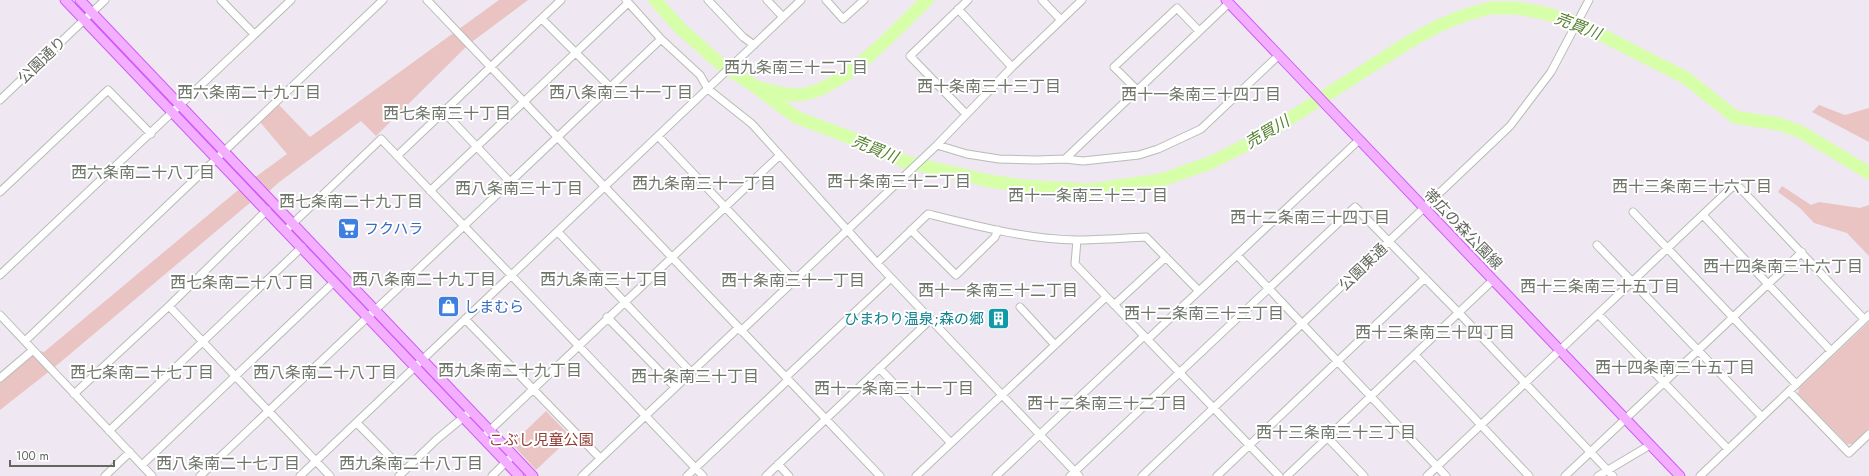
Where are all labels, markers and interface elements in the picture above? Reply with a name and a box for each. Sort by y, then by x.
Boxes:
water label: 売買川 [1551,7,1606,46]
street label: 公園通り [13,31,71,89]
district label: 西九条南三十二丁目 [724,56,868,79]
district label: 西十条南三十三丁目 [917,75,1061,98]
district label: 西六条南二十九丁目 [177,81,321,104]
district label: 西八条南三十一丁目 [549,81,693,104]
district label: 西十一条南三十四丁目 [1121,83,1281,106]
district label: 西七条南三十丁目 [383,102,511,125]
water label: 売買川 [1240,109,1295,154]
water label: 売買川 [848,129,903,169]
district label: 西六条南二十八丁目 [71,161,215,184]
district label: 西十条南三十二丁目 [827,170,971,193]
district label: 西九条南三十一丁目 [632,172,776,195]
district label: 西十三条南三十六丁目 [1612,175,1772,198]
district label: 西八条南三十丁目 [455,177,583,200]
district label: 西十一条南三十三丁目 [1008,184,1168,207]
street label: 帯広の森公園線 [1419,184,1507,274]
district label: 西七条南二十九丁目 [279,190,423,213]
district label: 西十二条南三十四丁目 [1230,206,1390,229]
supermarket icon: フクハラ [336,216,362,242]
place label: フクハラ [364,218,423,240]
street label: 公園東通 [1334,238,1392,296]
district label: 西十四条南三十六丁目 [1703,255,1863,278]
district label: 西八条南二十九丁目 [352,268,496,291]
district label: 西九条南三十丁目 [540,268,668,291]
district label: 西十条南三十一丁目 [721,269,865,292]
district label: 西七条南二十八丁目 [170,271,314,294]
district label: 西十三条南三十五丁目 [1520,275,1680,298]
district label: 西十一条南三十二丁目 [918,279,1078,302]
shop icon: しまむら [435,294,461,320]
place label: しまむら [464,296,524,318]
district label: 西十二条南三十三丁目 [1124,302,1284,325]
building icon: ひまわり温泉;森の郷 [986,306,1012,332]
place label: ひまわり温泉;森の郷 [844,308,984,330]
district label: 西十三条南三十四丁目 [1355,321,1515,344]
district label: 西十四条南三十五丁目 [1595,356,1755,379]
district label: 西九条南二十九丁目 [438,359,582,382]
district label: 西七条南二十七丁目 [70,361,214,384]
district label: 西八条南二十八丁目 [253,361,397,384]
district label: 西十条南三十丁目 [631,365,759,388]
district label: 西十一条南三十一丁目 [814,377,974,400]
district label: 西十二条南三十二丁目 [1027,392,1187,415]
district label: 西十三条南三十三丁目 [1256,421,1416,444]
park label: こぶし児童公園 [488,429,594,451]
scale bar [10,442,114,468]
text: 100 m [16,447,49,465]
district label: 西八条南二十七丁目 [156,452,300,475]
district label: 西九条南二十八丁目 [339,452,483,475]

